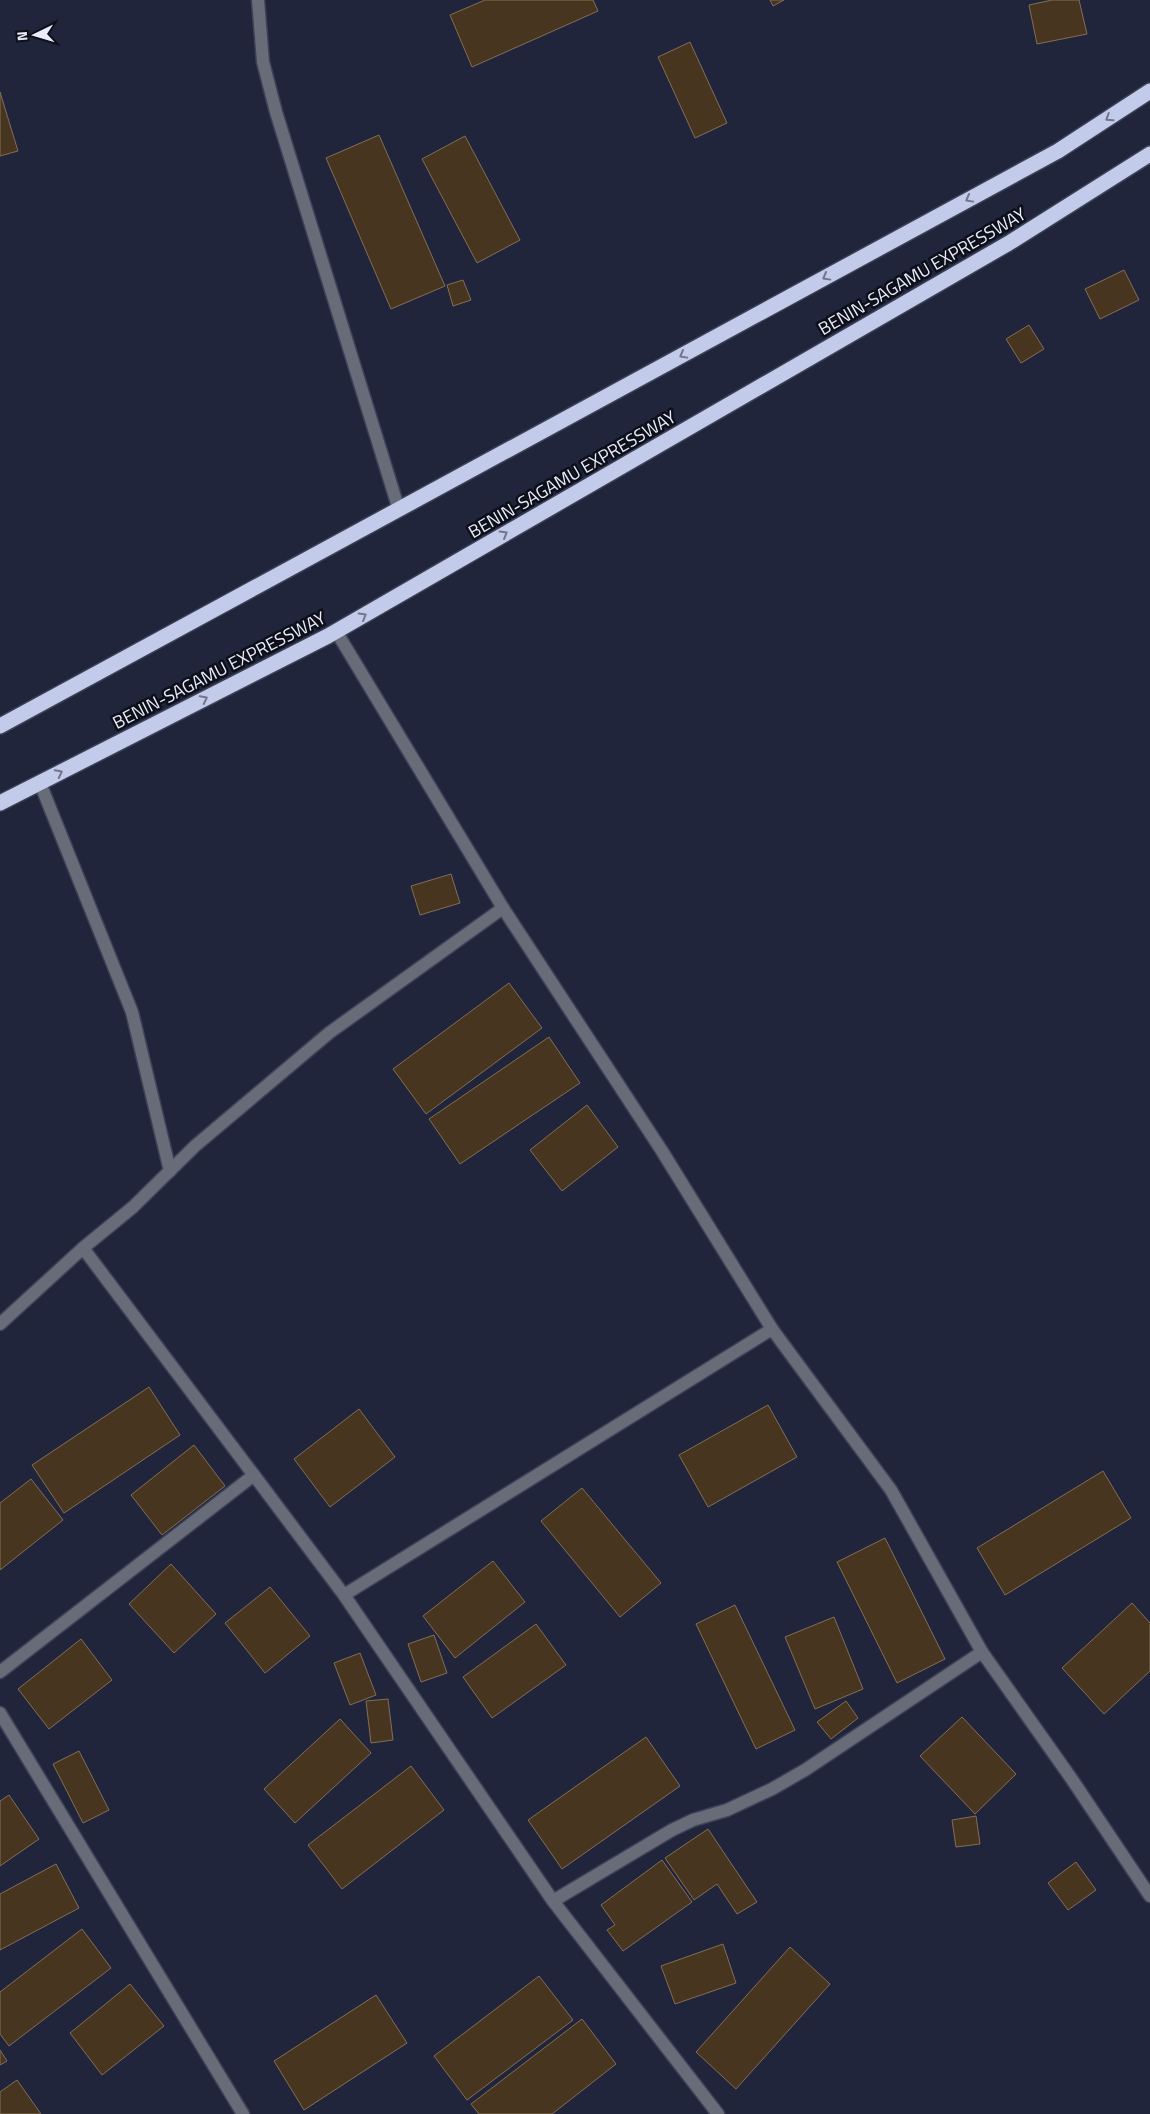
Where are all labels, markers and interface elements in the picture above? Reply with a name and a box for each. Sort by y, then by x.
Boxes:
north arrow [10,10,60,60]
text: N [11,30,32,42]
one-way arrow [1105,111,1114,121]
one-way arrow [965,193,974,203]
street label: BENIN-SAGAMU EXPRESSWAY [813,200,1031,342]
one-way arrow [822,271,831,281]
one-way arrow [680,349,689,359]
street label: BENIN-SAGAMU EXPRESSWAY [463,403,681,545]
one-way arrow [498,531,507,541]
street label: BENIN-SAGAMU EXPRESSWAY [108,604,331,736]
one-way arrow [358,612,367,622]
one-way arrow [198,695,207,705]
one-way arrow [54,769,63,779]

